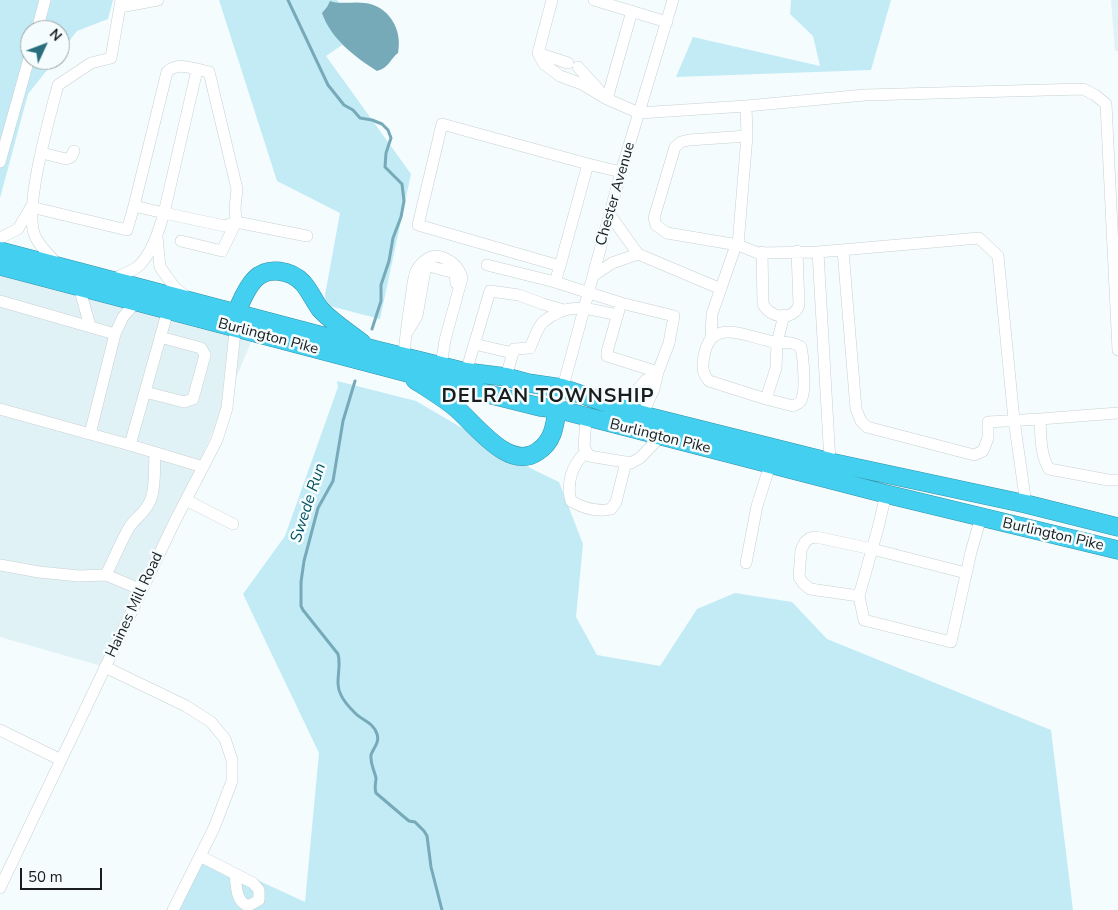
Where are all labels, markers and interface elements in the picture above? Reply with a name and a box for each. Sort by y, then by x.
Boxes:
north arrow [20,20,70,70]
text: N [45,25,66,45]
street label: Chester Avenue [593,140,639,248]
street label: Burlington Pike [216,315,320,359]
district label: DELRAN TOWNSHIP [440,385,656,409]
street label: Burlington Pike [608,416,712,458]
water label: Swede Run [287,461,331,545]
street label: Burlington Pike [1001,515,1105,555]
street label: Haines Mill Road [103,549,167,661]
scale bar [22,858,105,890]
text: 50 m [28,867,63,887]

